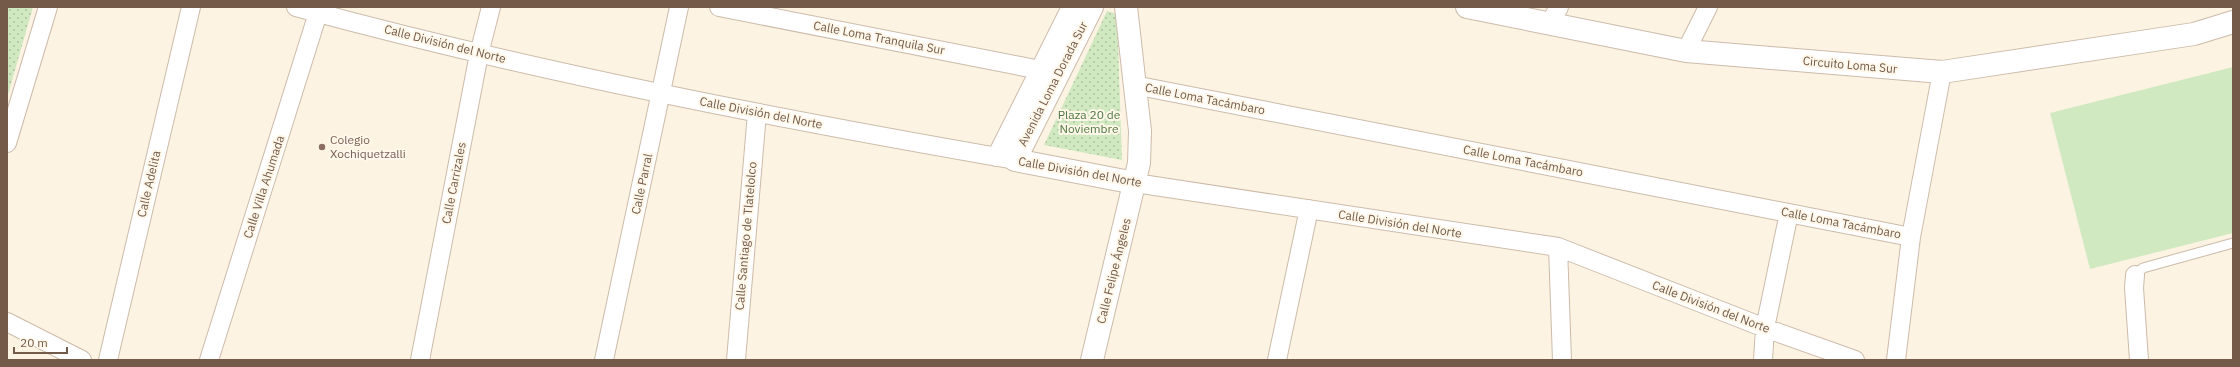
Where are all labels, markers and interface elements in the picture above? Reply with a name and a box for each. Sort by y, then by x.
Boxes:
street label: Calle Loma Tranquila Sur [812,17,947,58]
street label: Avenida Loma Dorada Sur [1015,18,1091,149]
street label: Calle División del Norte [383,21,508,66]
street label: Circuito Loma Sur [1802,53,1899,76]
street label: Calle Loma Tacámbaro [1144,80,1267,118]
street label: Calle División del Norte [698,93,824,132]
park label: Plaza 20 de Noviembre [1058,107,1121,136]
place label: Colegio Xochiquetzalli [330,132,406,161]
street label: Calle Villa Ahumada [240,133,287,240]
street label: Calle Carrizales [438,141,469,225]
marker: Colegio Xochiquetzalli [317,142,327,152]
street label: Calle Loma Tacámbaro [1462,142,1585,180]
street label: Calle Adelita [134,149,164,219]
street label: Calle Parral [628,152,655,216]
street label: Calle División del Norte [1017,153,1143,190]
street label: Calle Santiago de Tlatelolco [732,161,759,311]
street label: Calle Loma Tacámbaro [1780,204,1903,242]
street label: Calle División del Norte [1337,206,1463,241]
street label: Calle Felipe Ángeles [1093,216,1134,325]
street label: Calle División del Norte [1650,277,1773,336]
scale bar [14,329,67,355]
text: 20 m [20,335,48,350]

